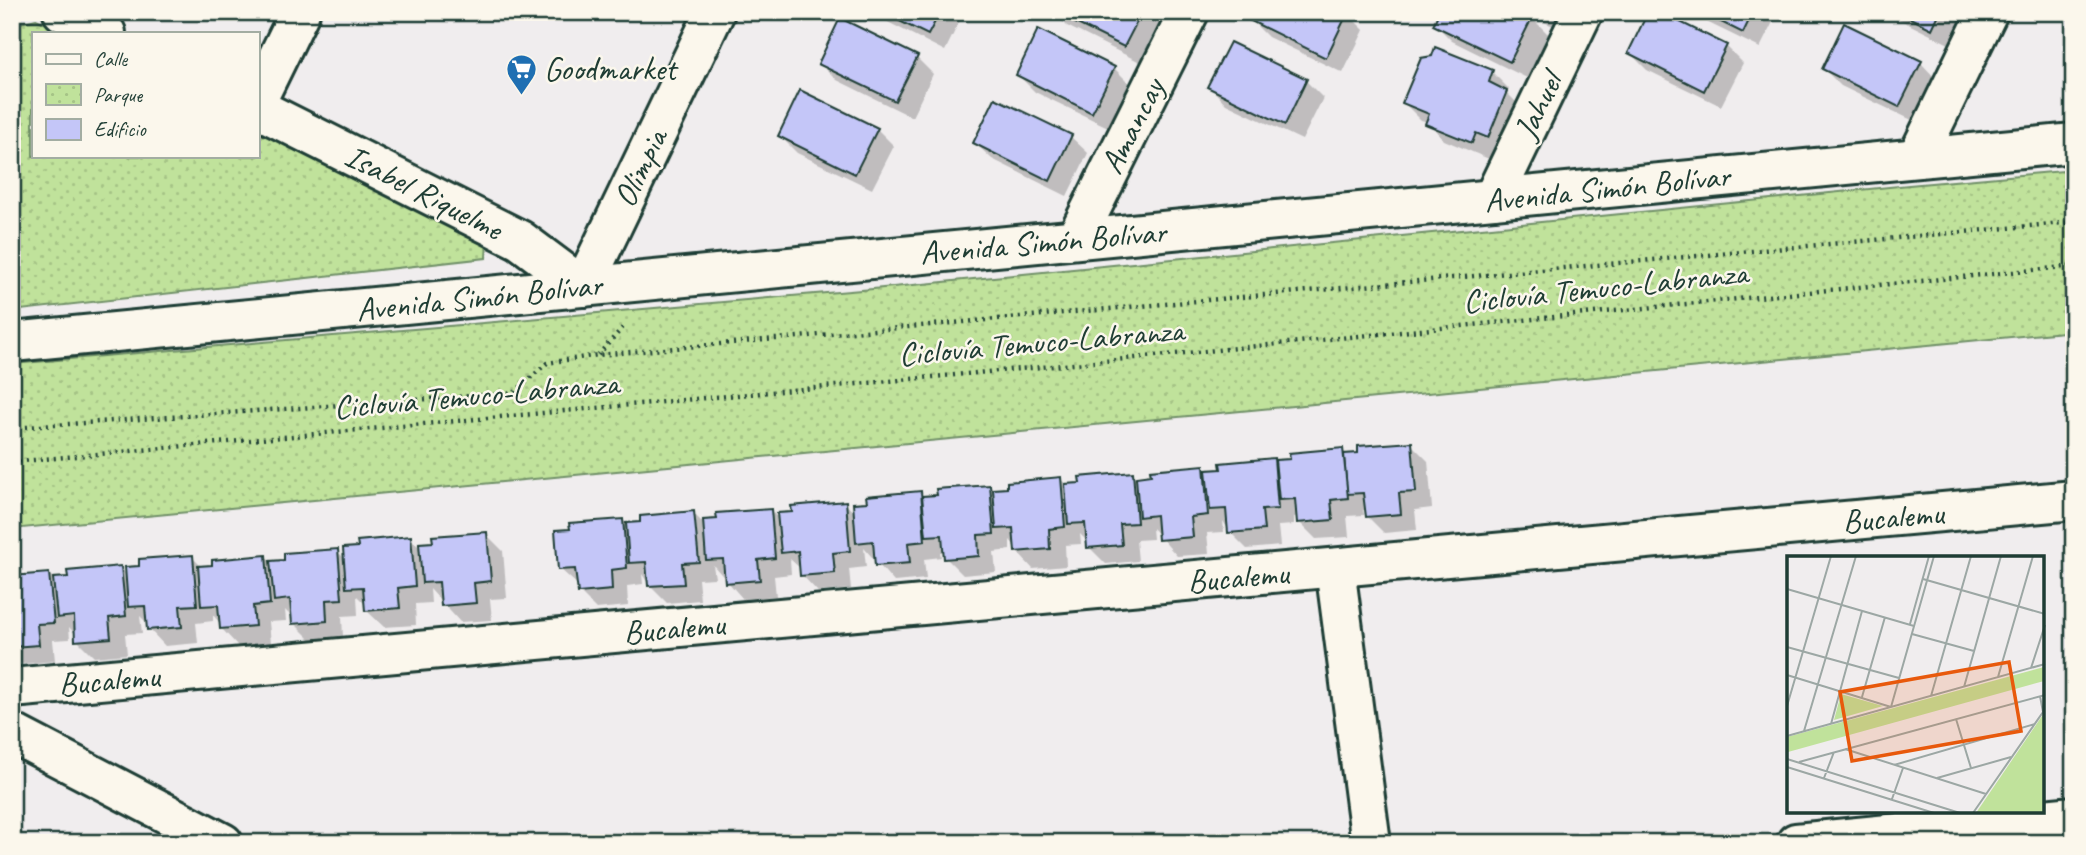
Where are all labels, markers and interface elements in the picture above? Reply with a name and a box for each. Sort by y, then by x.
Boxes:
legend [32,32,259,158]
text: Calle [94,46,128,72]
place label: Goodmarket [544,48,679,90]
supermarket icon: Goodmarket [504,52,538,96]
street label: Jahuel [1503,61,1574,148]
street label: Amancay [1090,69,1175,181]
text: Parque [94,82,143,108]
text: Edificio [94,116,147,142]
street label: Olimpia [603,120,678,214]
street label: Isabel Riquelme [338,134,512,251]
street label: Avenida Simón Bolívar [1482,154,1734,222]
street label: Avenida Simón Bolívar [918,210,1170,274]
street label: Ciclovía Temuco-Labranza [1461,251,1752,323]
street label: Avenida Simón Bolívar [354,263,606,331]
street label: Ciclovía Temuco-Labranza [897,308,1187,375]
street label: Ciclovía Temuco-Labranza [332,361,622,428]
street label: Bucalemu [1841,492,1947,542]
street label: Bucalemu [1186,552,1292,602]
inset map [1787,556,2044,813]
street label: Bucalemu [622,603,728,653]
street label: Bucalemu [57,655,163,705]

